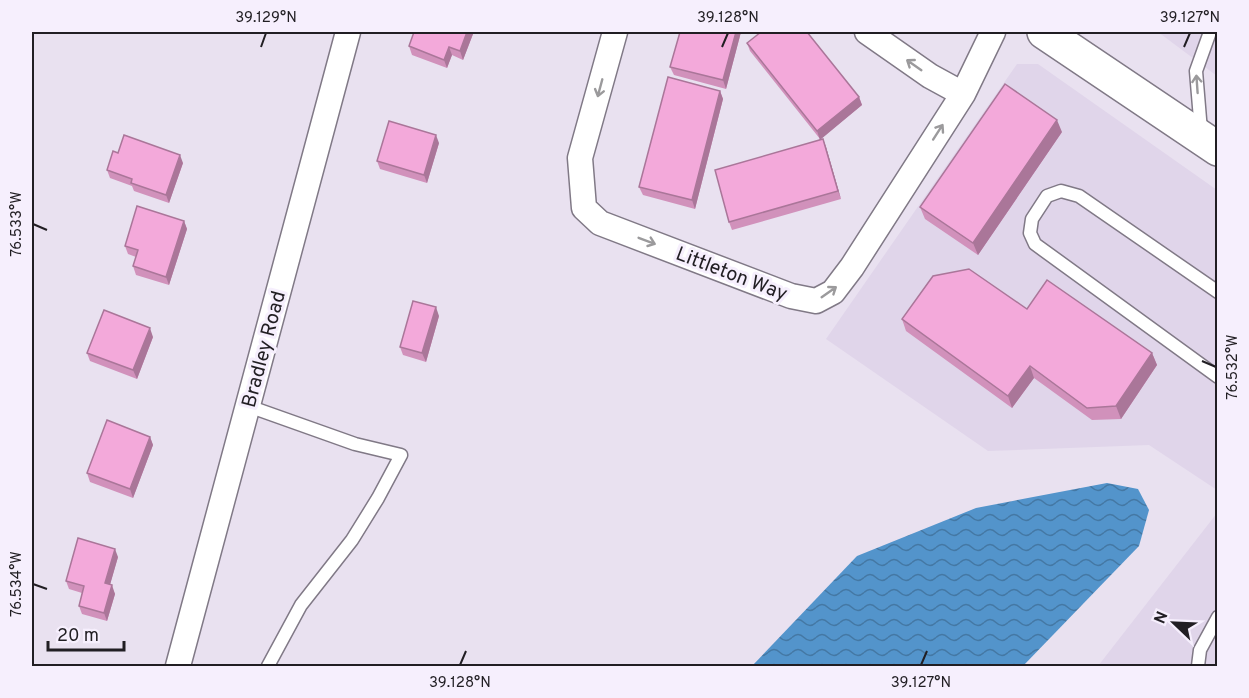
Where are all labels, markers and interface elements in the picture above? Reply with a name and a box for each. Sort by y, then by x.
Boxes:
text: 39.129°N [235,9,297,28]
text: 39.128°N [697,9,759,28]
text: 39.127°N [1160,9,1220,28]
one-way arrow [906,59,922,71]
one-way arrow [1191,74,1202,94]
one-way arrow [593,78,605,97]
one-way arrow [933,124,945,141]
text: 76.533°W [8,191,27,257]
one-way arrow [637,236,656,247]
street label: Littleton Way [672,242,791,308]
one-way arrow [820,286,836,298]
street label: Bradley Road [237,288,293,411]
text: 76.532°W [1224,334,1243,400]
text: 76.534°W [8,551,27,617]
north arrow [1144,593,1204,653]
text: N [1151,609,1173,627]
scale bar [48,614,124,652]
text: 20 m [57,625,99,648]
text: 39.128°N [429,674,491,693]
text: 39.127°N [891,674,951,693]

